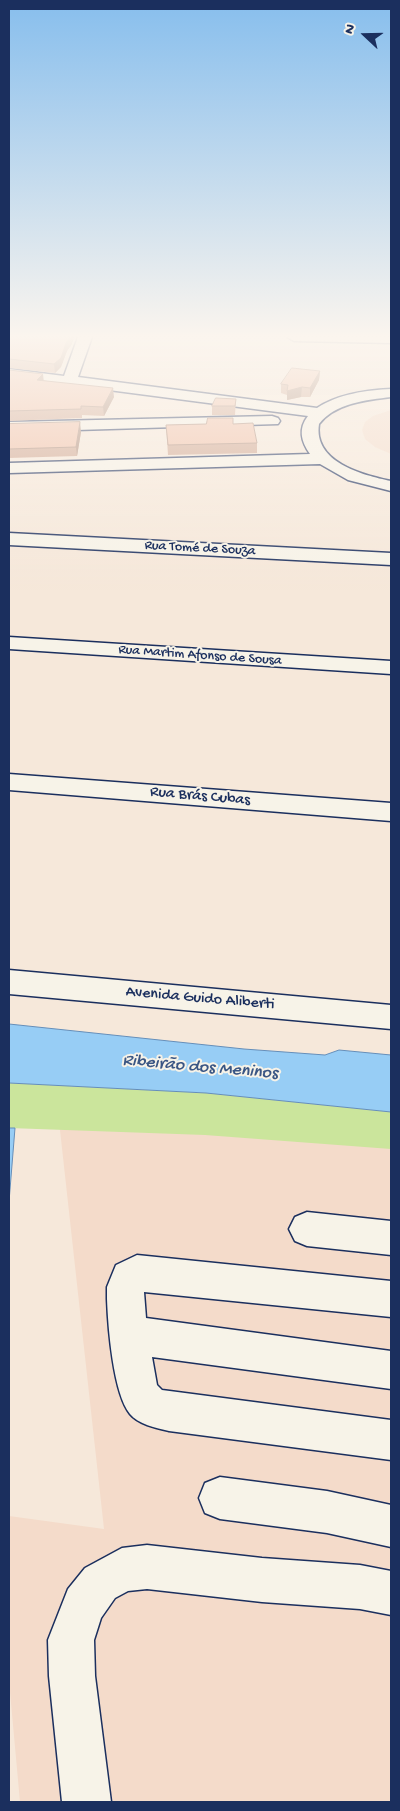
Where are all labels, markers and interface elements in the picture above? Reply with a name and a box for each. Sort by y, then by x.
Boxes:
north arrow [340,10,390,60]
text: N [341,22,360,37]
street label: Rua Tomé de Souza [144,538,256,560]
street label: Rua Martim Afonso de Sousa [118,642,282,670]
street label: Rua Brás Cubas [149,783,251,811]
street label: Avenida Guido Aliberti [125,983,275,1015]
water label: Ribeirão dos Meninos [122,1050,278,1086]

